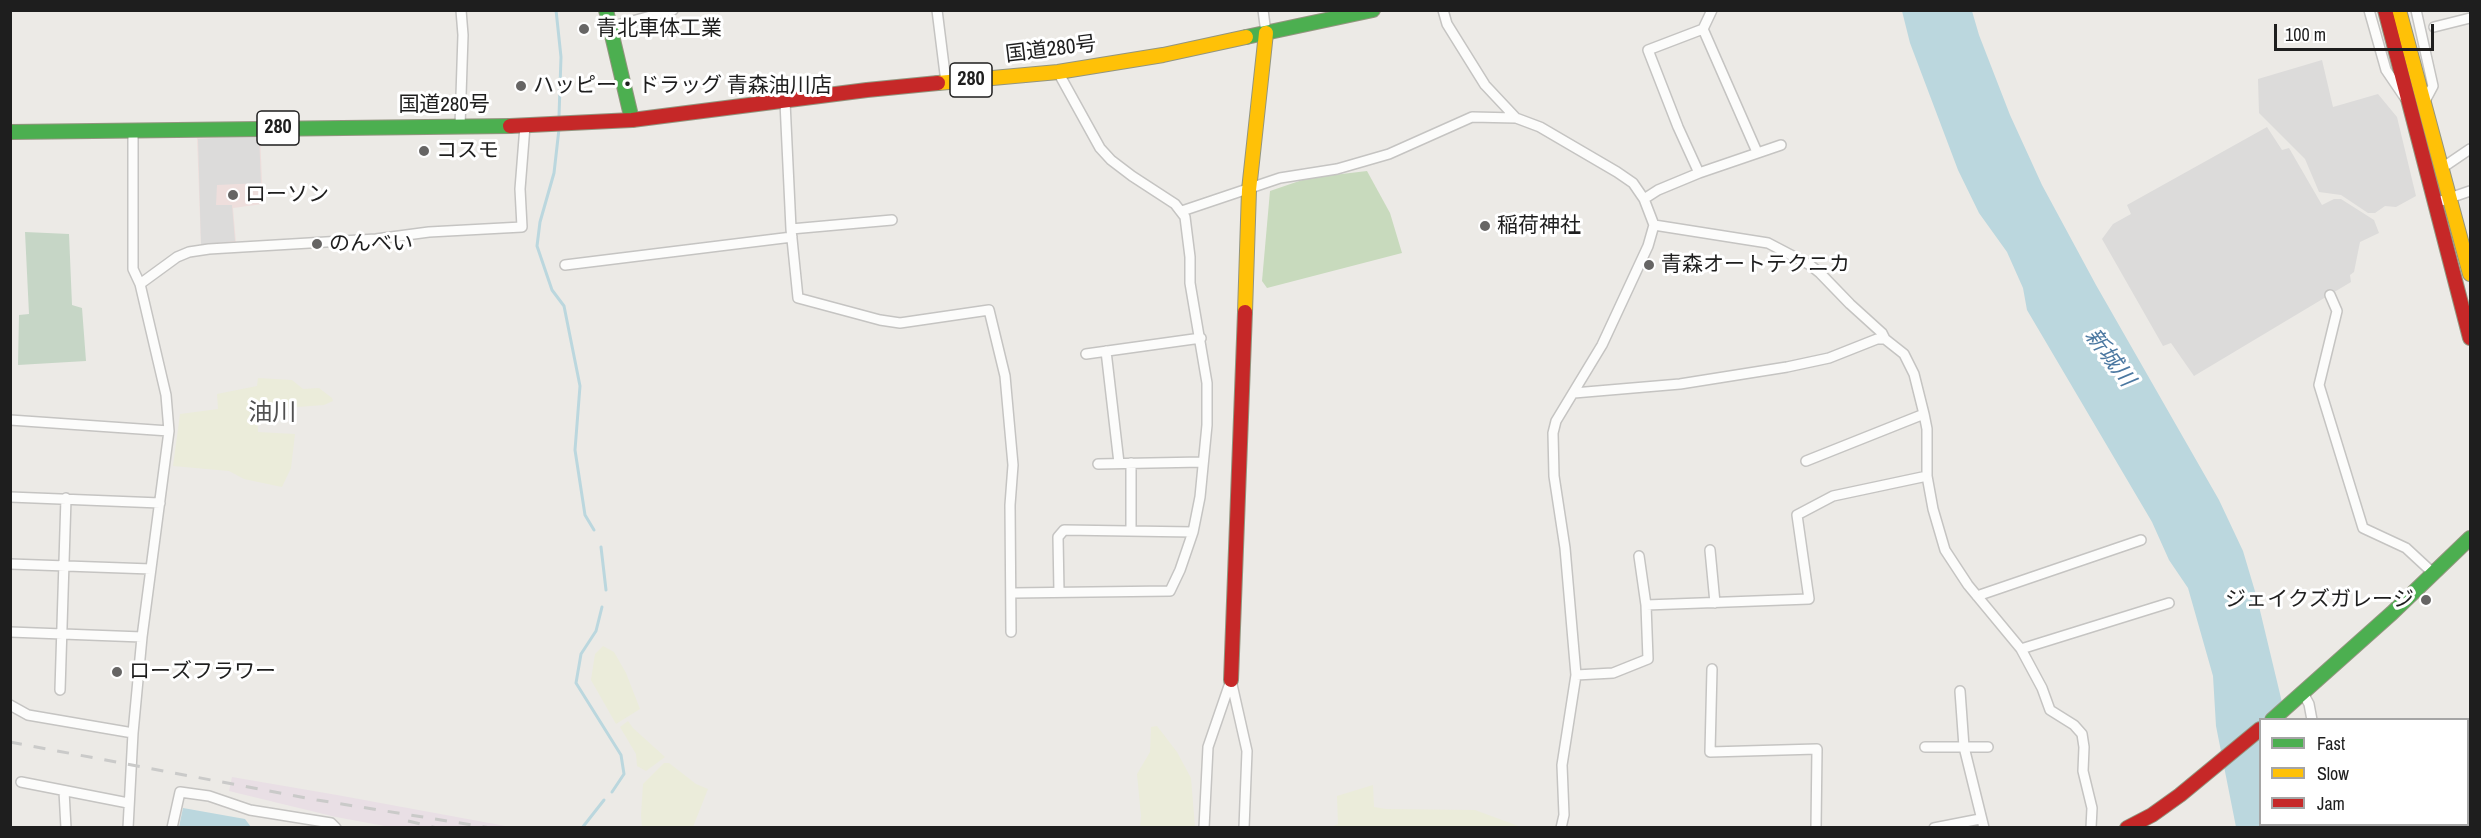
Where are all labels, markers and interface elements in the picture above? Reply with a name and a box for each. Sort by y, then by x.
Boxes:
scale bar [2277,12,2438,50]
place label: 青北車体工業 [596,16,722,42]
marker: 青北車体工業 [577,22,591,36]
text: 100 m [2285,22,2326,47]
street label: 国道280号 [1004,32,1098,68]
road number: 280 [950,63,992,97]
place label: ハッピー・ドラッグ 青森油川店 [533,73,832,99]
marker: ハッピー・ドラッグ 青森油川店 [514,79,528,93]
street label: 国道280号 [398,92,490,118]
road number: 280 [257,111,299,145]
place label: コスモ [436,138,499,164]
marker: コスモ [417,144,431,158]
place label: ローソン [245,182,329,208]
marker: ローソン [226,188,240,202]
place label: 稲荷神社 [1497,213,1581,239]
marker: 稲荷神社 [1478,219,1492,233]
place label: のんべい [329,231,413,257]
marker: のんべい [310,237,324,251]
place label: 青森オートテクニカ [1661,252,1850,278]
marker: 青森オートテクニカ [1642,258,1656,272]
water label: 新城川 [2079,324,2139,392]
district label: 油川 [248,400,296,428]
place label: ジェイクズガレージ [2225,587,2414,613]
marker: ジェイクズガレージ [2419,593,2433,607]
place label: ローズフラワー [129,659,276,685]
marker: ローズフラワー [110,665,124,679]
legend [2259,718,2469,826]
text: Fast [2317,731,2345,756]
text: Slow [2317,761,2349,786]
text: Jam [2317,791,2345,816]

